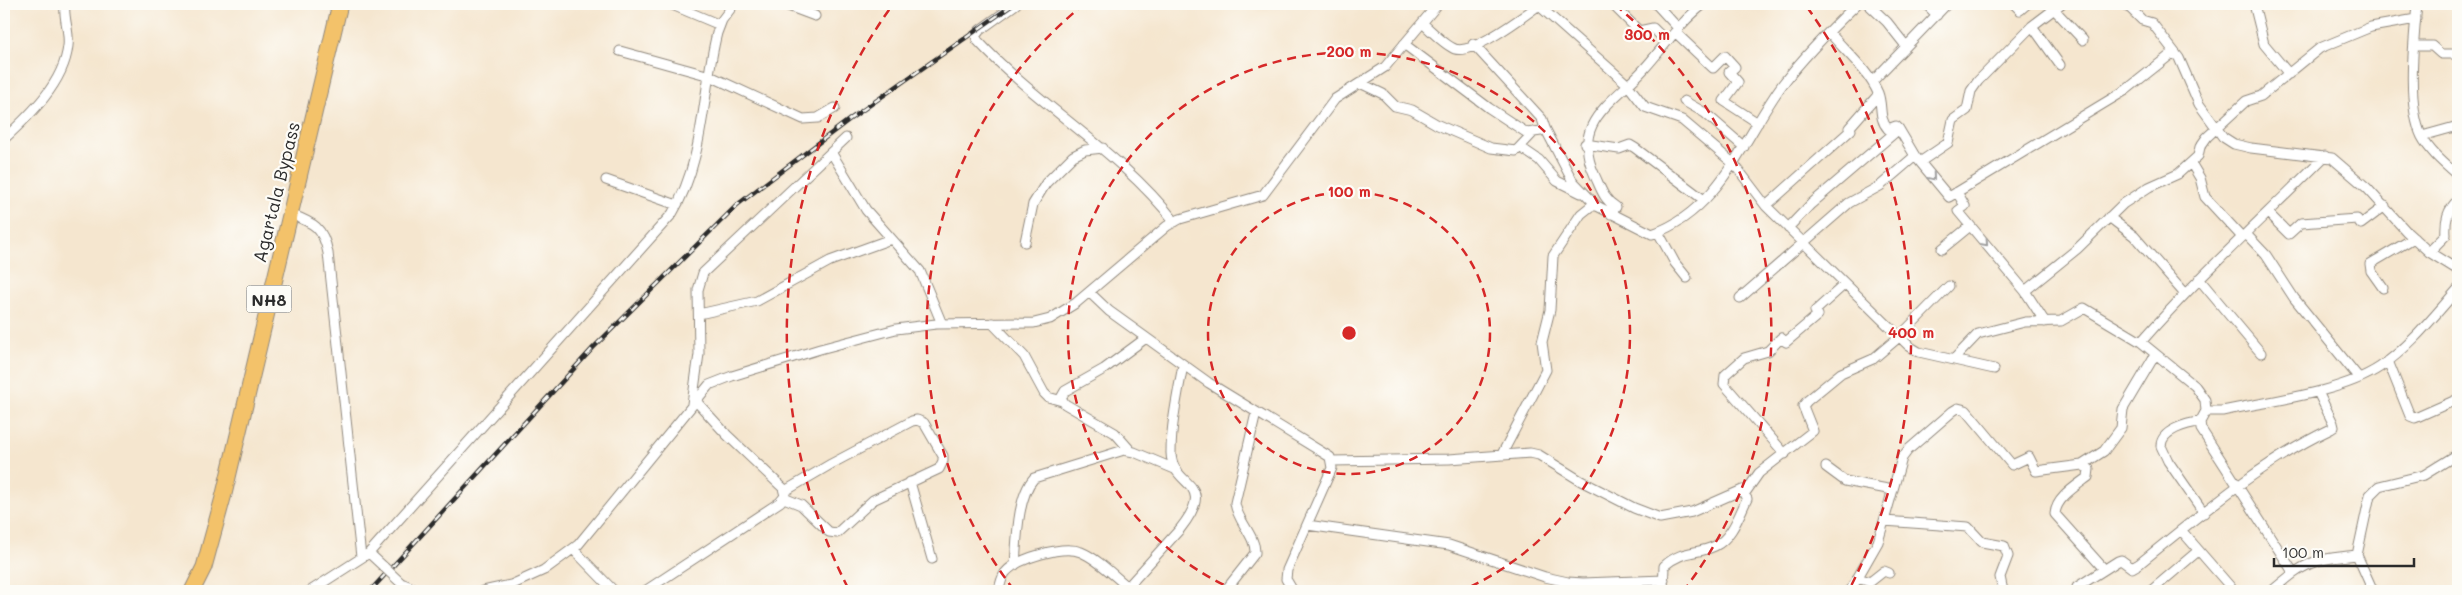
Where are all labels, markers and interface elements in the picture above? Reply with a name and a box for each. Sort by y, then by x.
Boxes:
text: 300 m [1624,24,1670,44]
text: 200 m [1327,41,1372,61]
street label: Agartala Bypass [247,119,305,265]
one-way arrow [1926,171,1935,180]
text: 100 m [1327,181,1371,201]
one-way arrow [1979,238,1988,247]
road number: NH8 [246,286,292,312]
text: 400 m [1888,322,1934,342]
centre of rings [1340,324,1358,342]
scale bar [2274,535,2414,567]
text: 100 m [2282,542,2324,562]

